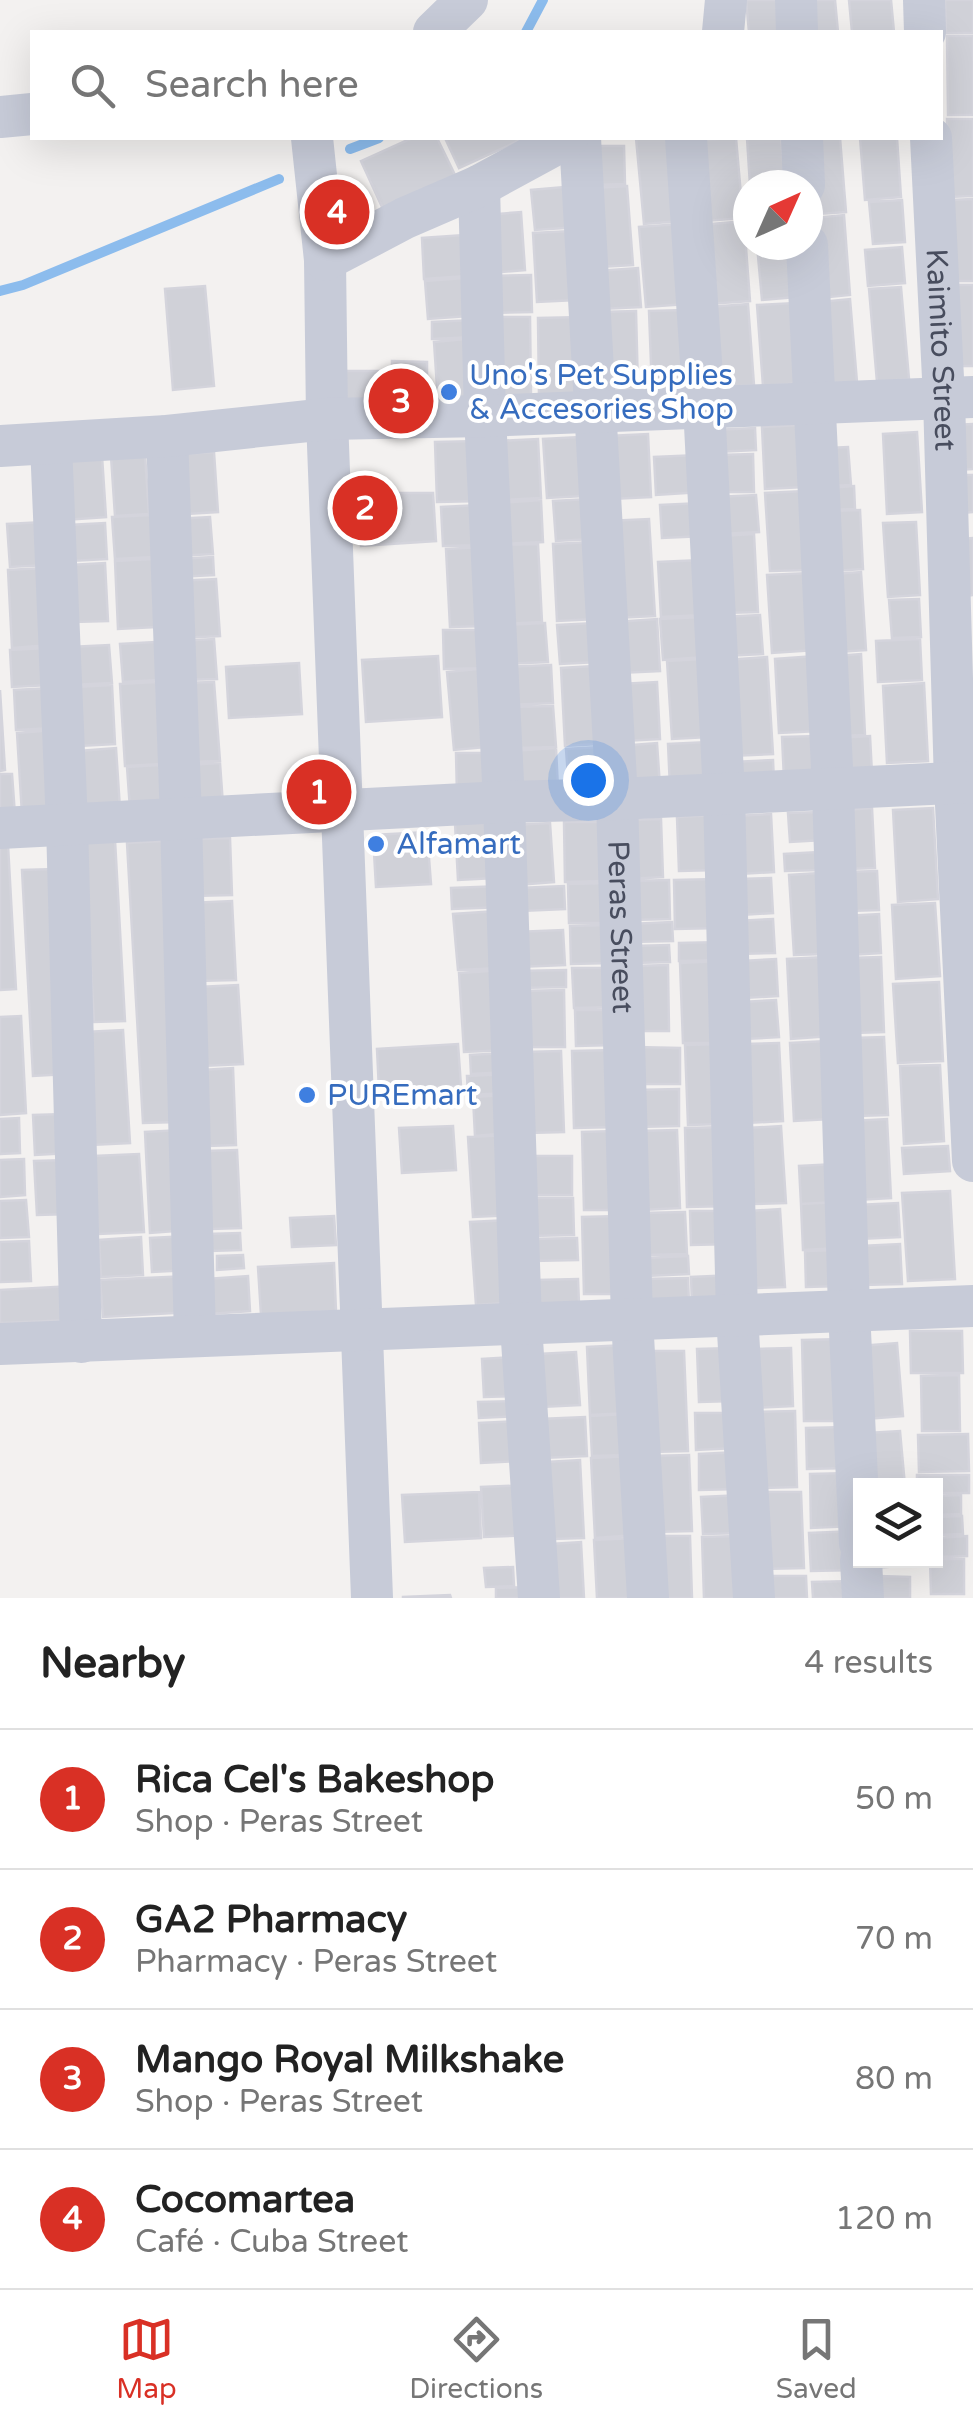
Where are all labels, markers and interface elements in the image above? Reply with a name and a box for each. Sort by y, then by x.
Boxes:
search box [30,30,943,140]
icon: search [65,58,120,113]
text: Search here [145,62,359,108]
north arrow [733,170,823,260]
pin: 4 [304,174,370,250]
street label: Kaimito Street [918,248,964,451]
place label: Uno's Pet Supplies & Accesories Shop [469,357,734,428]
pin: 3 [368,364,434,438]
marker: Uno's Pet Supplies & Accesories Shop [438,381,460,403]
pin: 2 [332,470,398,546]
pin: 1 [286,754,352,830]
your location [563,755,614,806]
place label: Alfamart [396,826,521,863]
marker: Alfamart [365,833,387,855]
street label: Peras Street [599,840,641,1014]
place label: PUREmart [327,1077,478,1114]
marker: PUREmart [296,1084,318,1106]
map controls [853,1478,943,1568]
button: layers [853,1478,943,1568]
text: Nearby [40,1638,185,1689]
text: 4 results [804,1644,933,1682]
text: Rica Cel's Bakeshop [135,1757,494,1803]
text: 1 [62,1780,83,1818]
text: 50 m [855,1780,933,1818]
text: Shop · Peras Street [135,1803,423,1841]
text: GA2 Pharmacy [135,1897,407,1943]
text: 2 [62,1920,83,1958]
text: 70 m [855,1920,933,1958]
text: Pharmacy · Peras Street [135,1943,497,1981]
text: Mango Royal Milkshake [135,2037,564,2083]
text: 3 [62,2060,83,2098]
text: 80 m [855,2060,933,2098]
text: Shop · Peras Street [135,2083,423,2121]
text: Cocomartea [135,2177,355,2223]
text: 4 [62,2200,83,2238]
text: 120 m [835,2200,933,2238]
text: Café · Cuba Street [135,2223,409,2261]
tab: Map [116,2312,177,2406]
tab: Directions [409,2312,543,2406]
tab: Saved [776,2312,857,2406]

